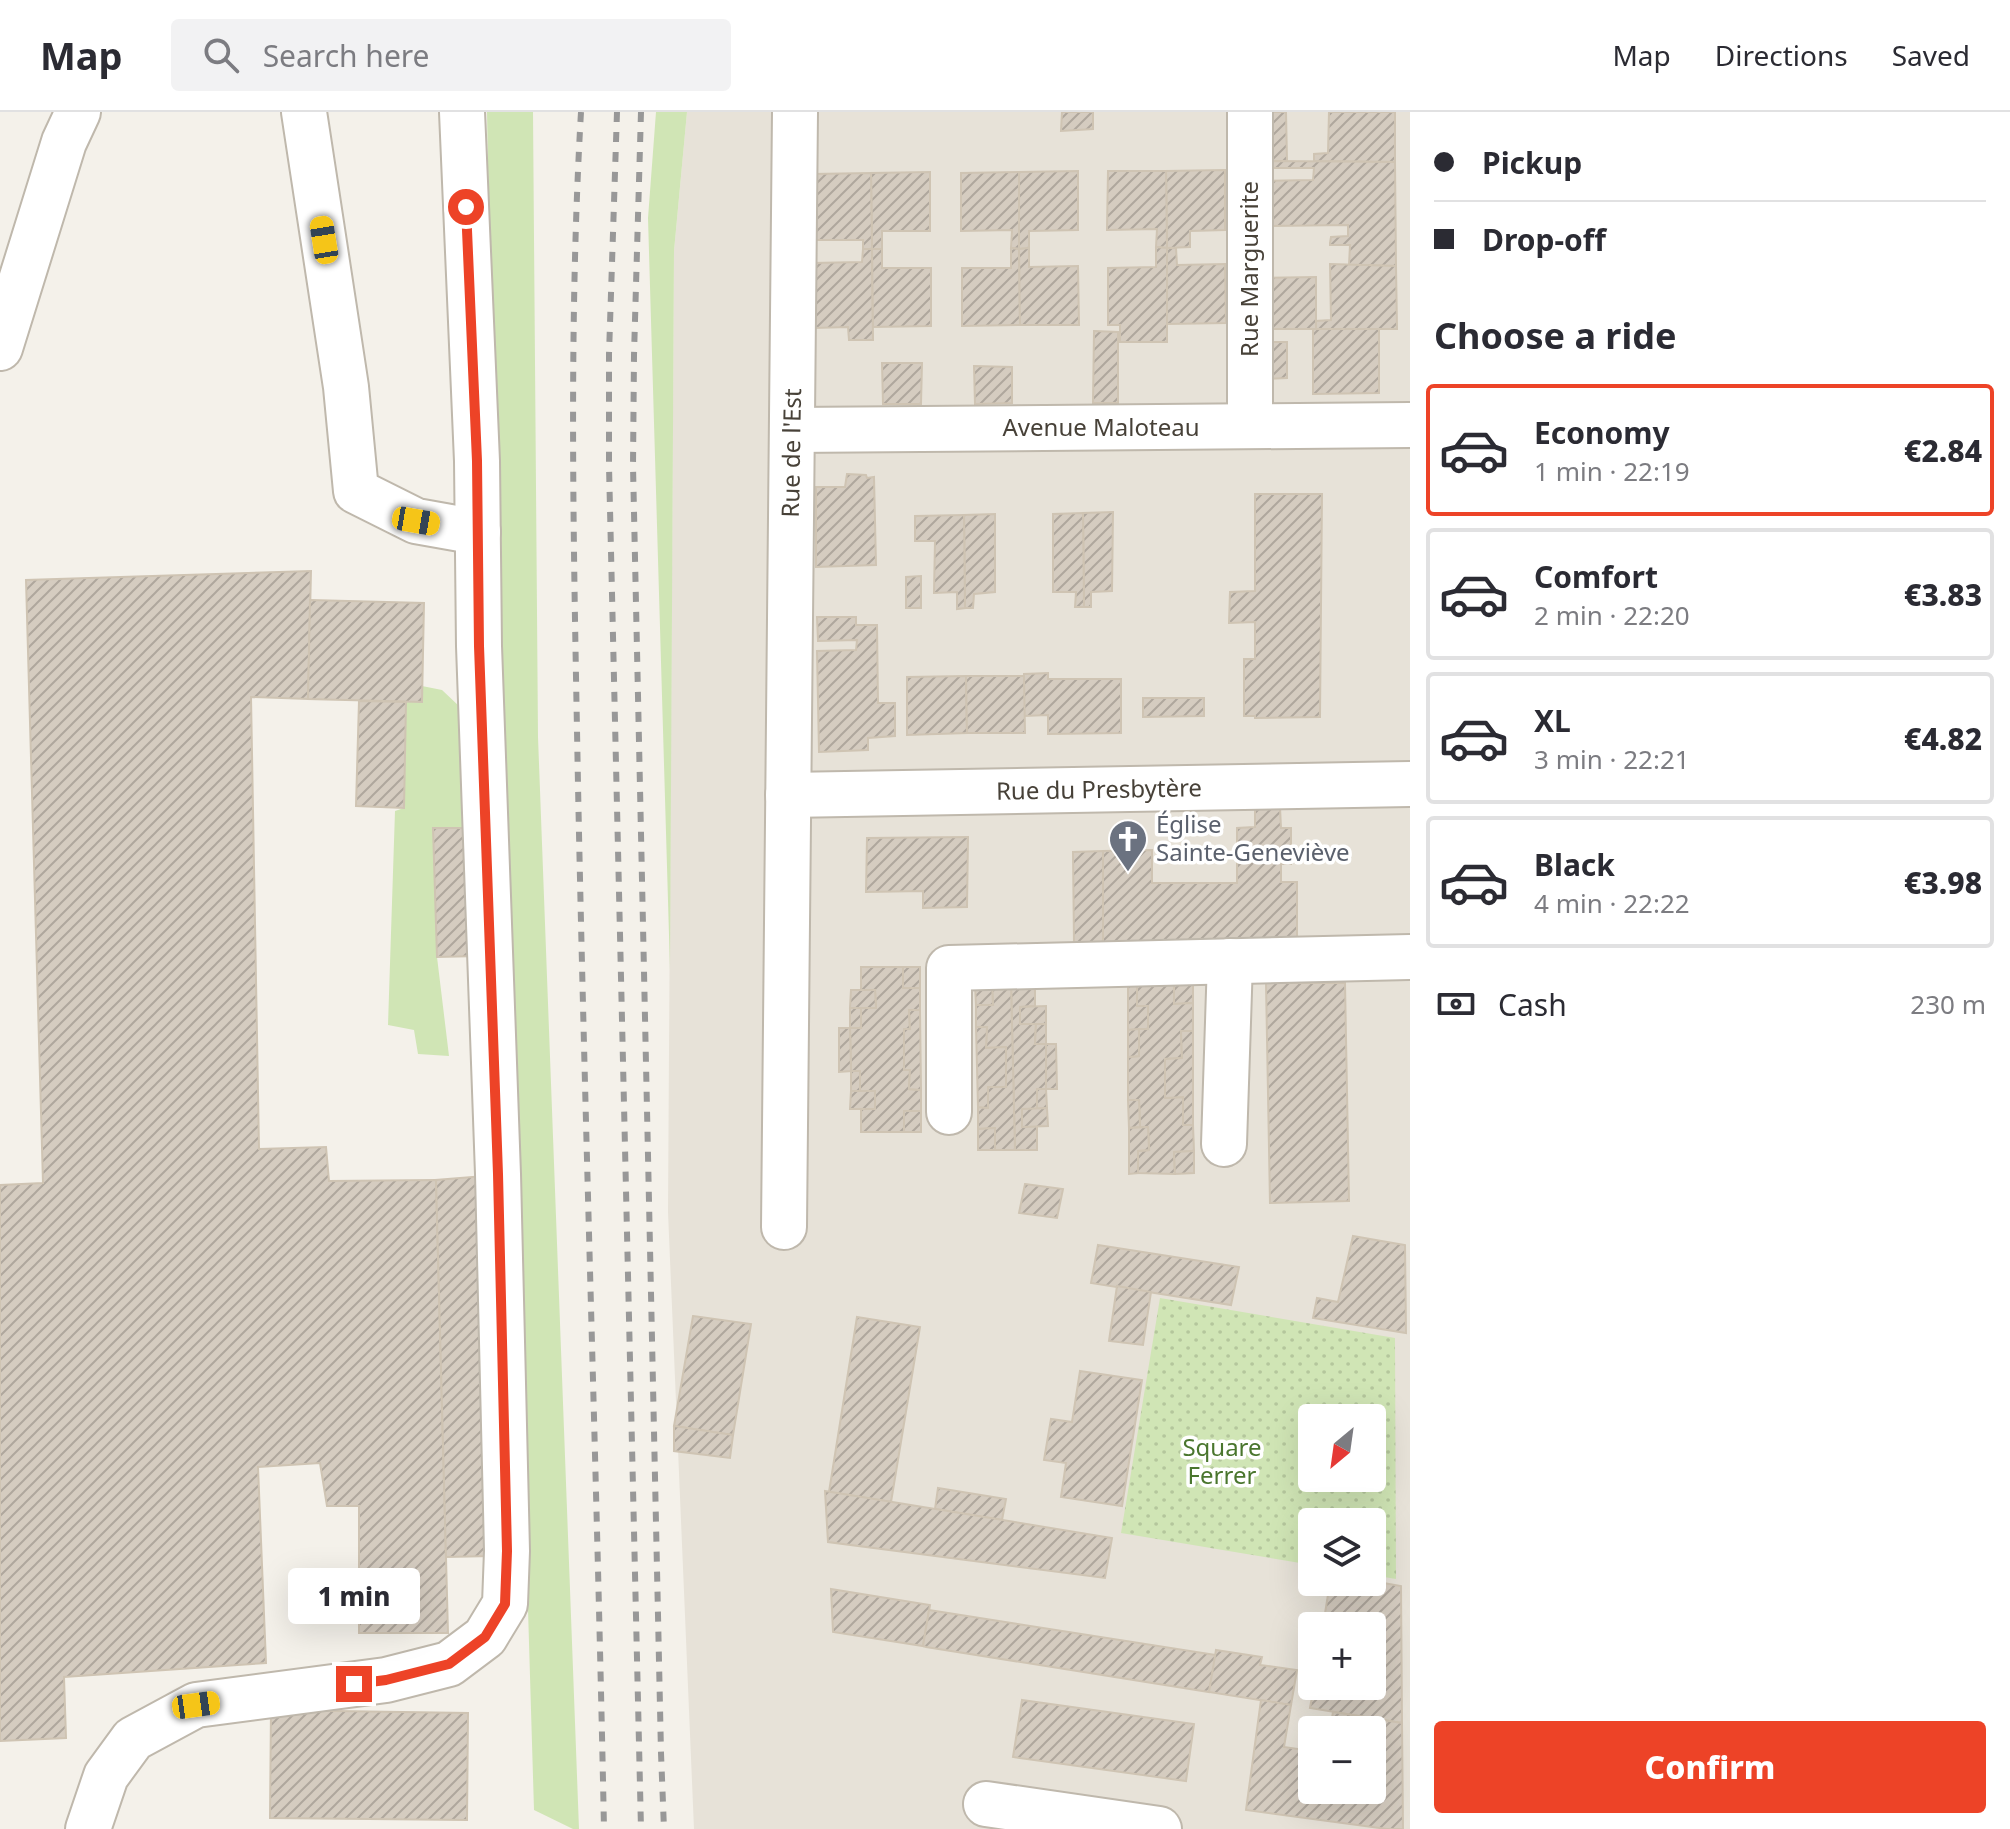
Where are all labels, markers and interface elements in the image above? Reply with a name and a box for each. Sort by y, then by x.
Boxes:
search box [171,19,731,91]
text: Map [40,29,123,81]
icon: search [199,33,243,77]
text: Search here [263,35,430,76]
text: Map [1612,36,1671,74]
text: Directions [1715,36,1848,74]
text: Saved [1892,36,1970,74]
text: Pickup [1482,142,1582,183]
street label: Rue Marguerite [1232,181,1265,357]
route start [448,189,484,225]
car [308,214,340,266]
text: Drop-off [1482,219,1606,260]
text: Choose a ride [1434,311,1676,360]
street label: Rue de l'Est [773,388,808,518]
street label: Avenue Maloteau [1003,410,1199,443]
text: Economy [1534,412,1670,453]
icon: car [1438,414,1510,486]
text: €2.84 [1904,430,1982,471]
text: 1 min · 22:19 [1534,453,1690,489]
car [390,505,442,537]
text: Comfort [1534,556,1658,597]
icon: car [1438,558,1510,630]
text: €3.83 [1904,574,1982,615]
text: 2 min · 22:20 [1534,597,1690,633]
text: XL [1534,700,1571,741]
icon: car [1438,702,1510,774]
text: €4.82 [1904,718,1982,759]
text: 3 min · 22:21 [1534,741,1690,777]
street label: Rue du Presbytère [996,770,1202,807]
place label: Église Sainte-Geneviève [1156,807,1350,868]
church icon: Église Sainte-Geneviève [1107,818,1149,873]
text: Black [1534,844,1615,885]
icon: car [1438,846,1510,918]
text: €3.98 [1904,862,1982,903]
text: 4 min · 22:22 [1534,885,1690,921]
icon: cash [1434,982,1478,1026]
text: Cash [1498,984,1567,1025]
text: 230 m [1910,986,1986,1022]
north arrow [1298,1404,1386,1492]
map controls [1298,1404,1386,1804]
park label: Square Ferrer [1182,1430,1262,1491]
button: layers [1298,1508,1386,1596]
callout: 1 min [288,1568,420,1624]
text: 1 min [318,1578,390,1614]
button: + [1298,1612,1386,1700]
route end [336,1666,372,1702]
car [171,1690,221,1720]
button: − [1298,1716,1386,1804]
button: Confirm [1434,1721,1986,1813]

